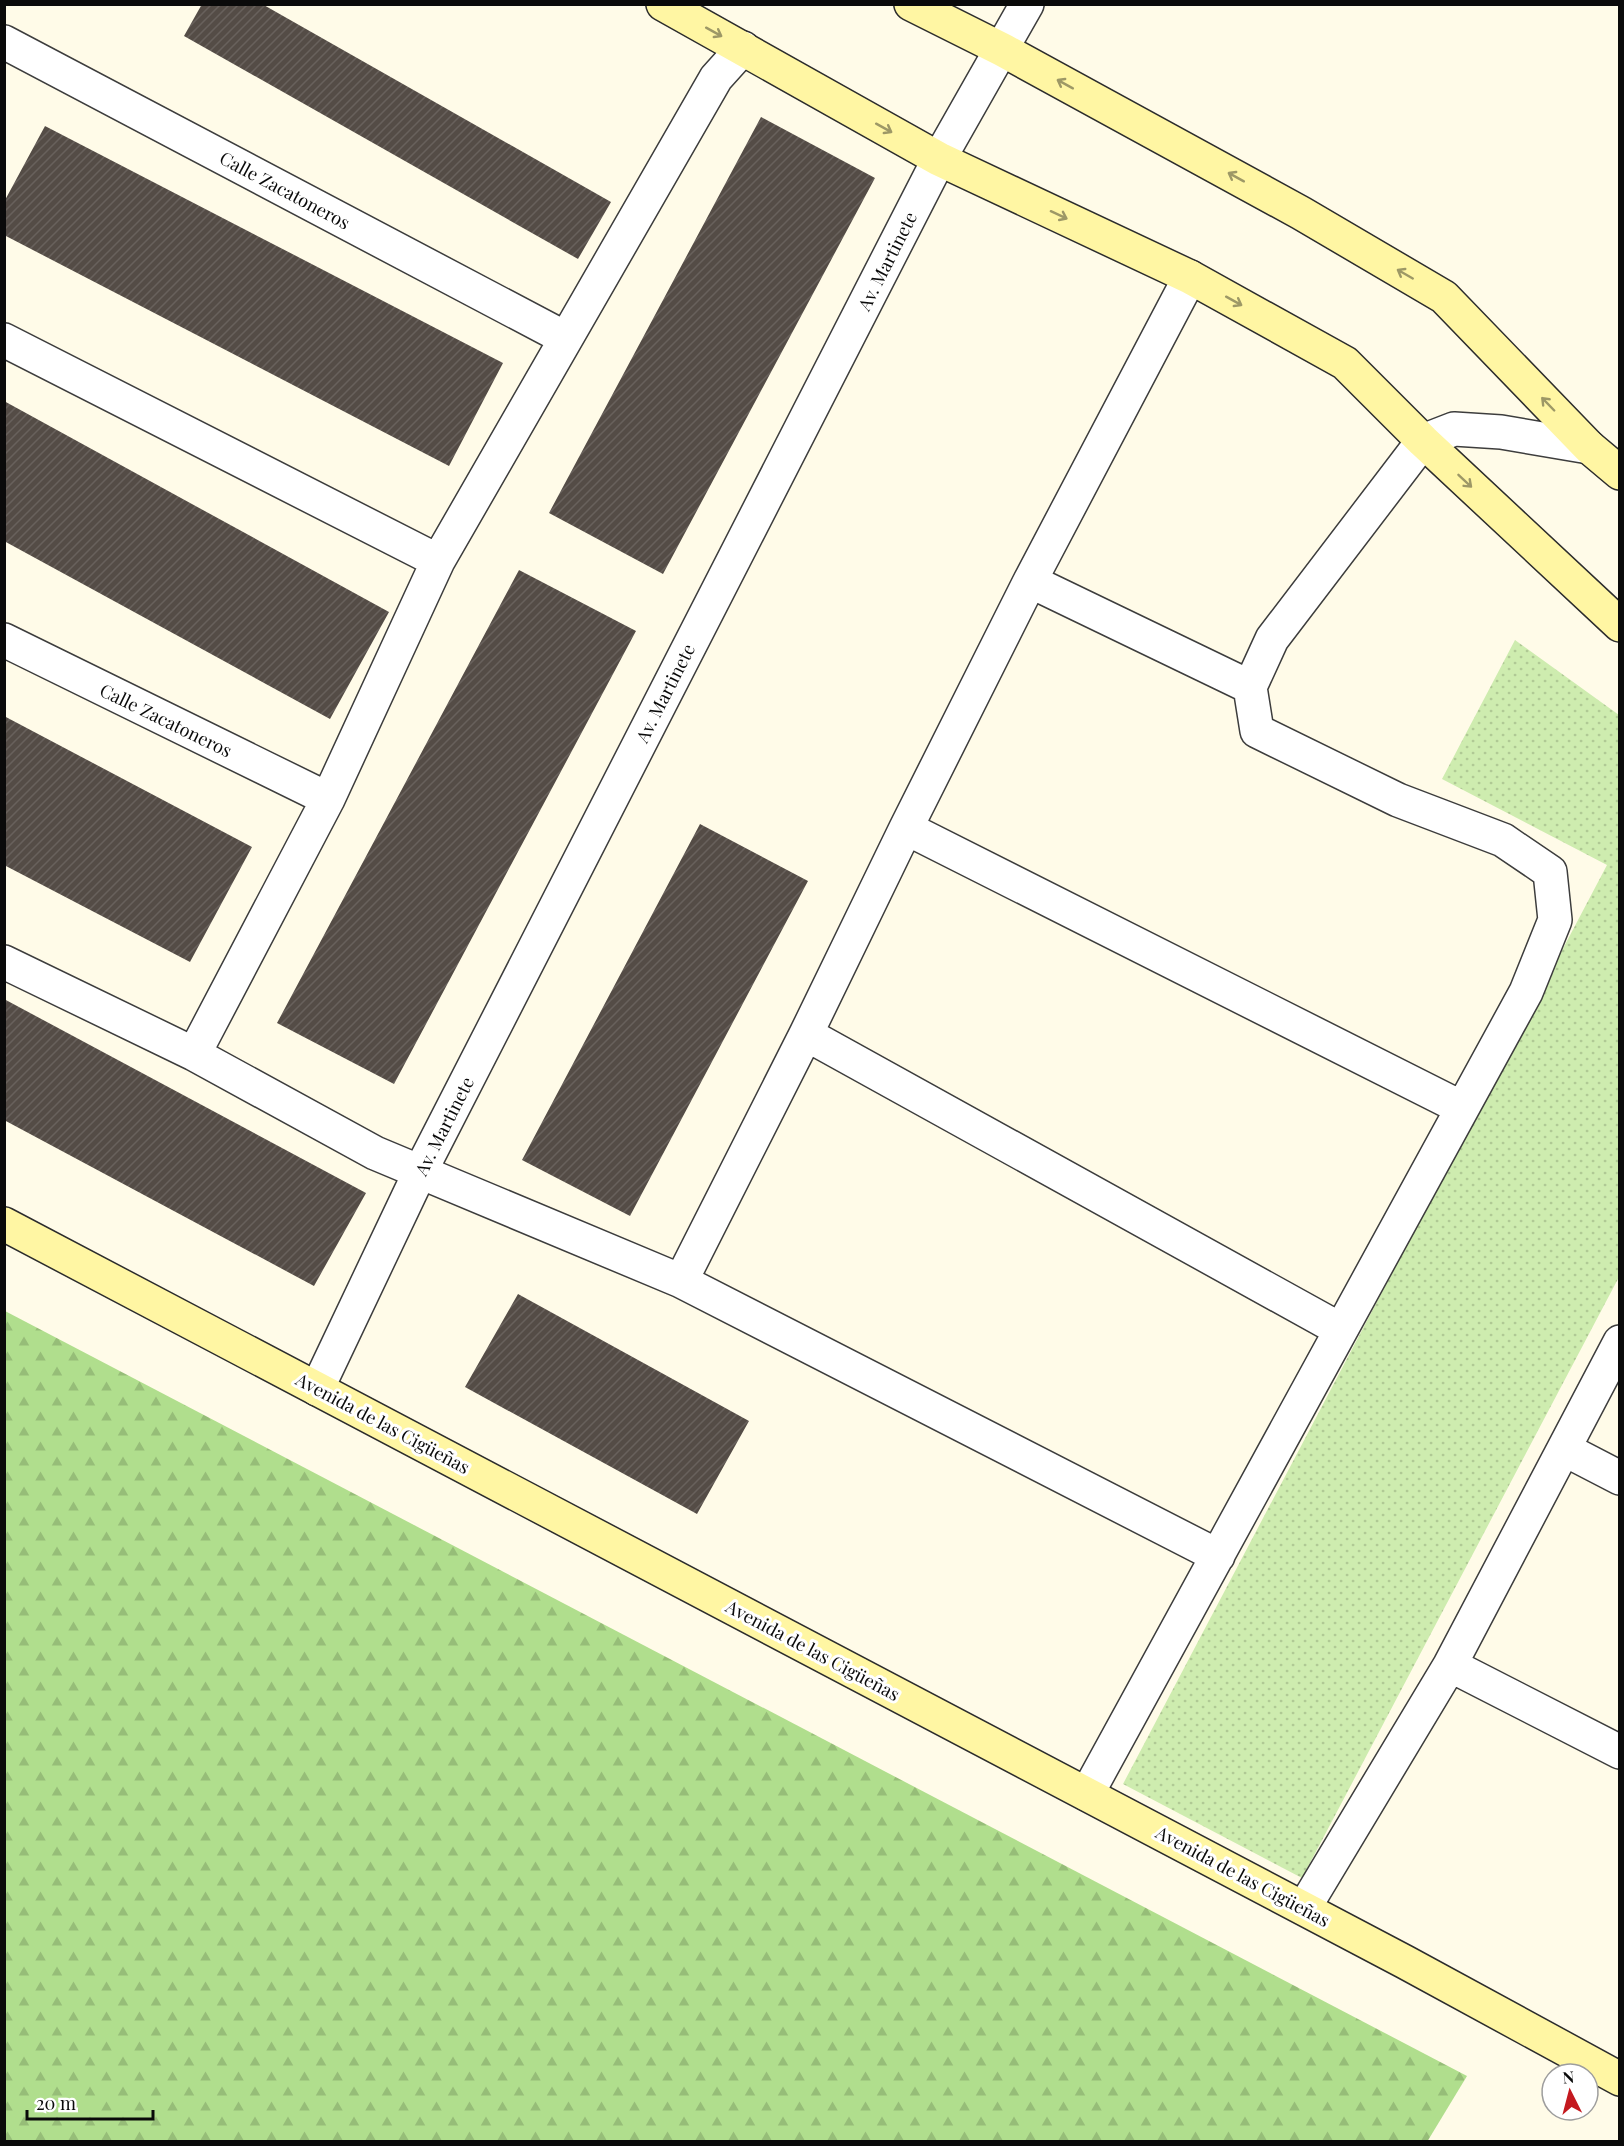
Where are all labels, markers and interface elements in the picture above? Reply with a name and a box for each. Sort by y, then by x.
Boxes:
one-way arrow [705,26,722,38]
one-way arrow [1057,78,1074,90]
one-way arrow [875,122,892,134]
street label: Calle Zacatoneros [216,146,354,234]
one-way arrow [1228,171,1245,183]
street label: Av. Martinete [851,207,922,315]
one-way arrow [1049,209,1067,221]
one-way arrow [1397,268,1414,280]
one-way arrow [1224,296,1242,307]
one-way arrow [1541,397,1556,412]
one-way arrow [1458,474,1473,488]
street label: Av. Martinete [629,639,700,747]
street label: Calle Zacatoneros [96,678,236,762]
street label: Av. Martinete [408,1072,479,1180]
street label: Avenida de las Cigüeñas [291,1367,474,1479]
street label: Avenida de las Cigüeñas [721,1594,904,1706]
street label: Avenida de las Cigüeñas [1151,1820,1334,1932]
north arrow [1540,2062,1600,2122]
text: N [1562,2065,1576,2088]
scale bar [27,2083,153,2121]
text: 20 m [36,2091,76,2115]

